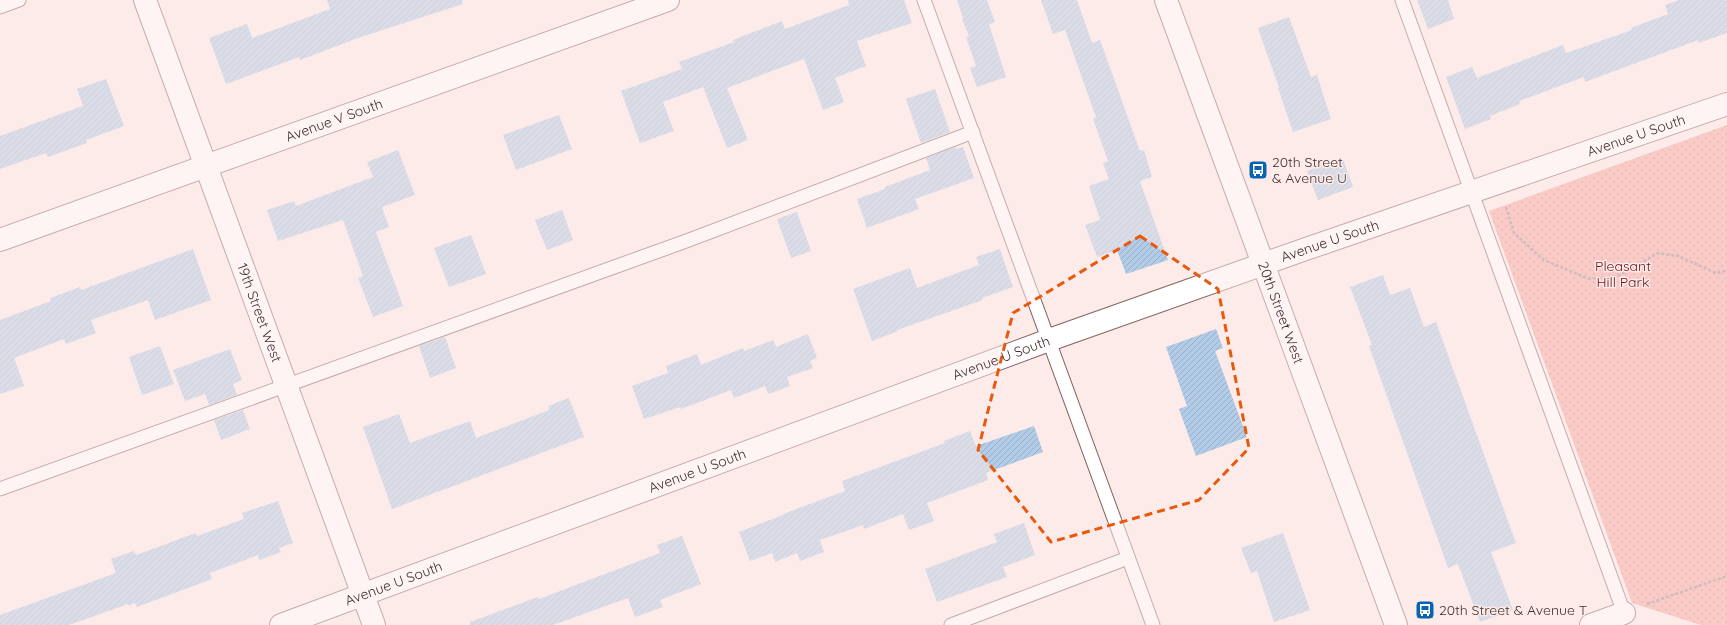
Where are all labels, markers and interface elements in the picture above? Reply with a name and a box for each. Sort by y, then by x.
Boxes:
street label: Avenue V South [283,94,385,146]
street label: Avenue U South [1585,110,1688,160]
place label: 20th Street & Avenue U [1272,153,1347,187]
bus stop icon: 20th Street & Avenue U [1247,159,1269,181]
street label: Avenue U South [1278,216,1381,266]
park label: Pleasant Hill Park [1595,257,1651,291]
street label: 20th Street West [1254,259,1308,366]
street label: 19th Street West [233,261,286,365]
street label: Avenue U South [950,332,1052,384]
street label: Avenue U South [646,444,748,497]
street label: Avenue U South [342,557,445,610]
bus stop icon: 20th Street & Avenue T [1414,599,1436,621]
place label: 20th Street & Avenue T [1439,601,1587,619]

